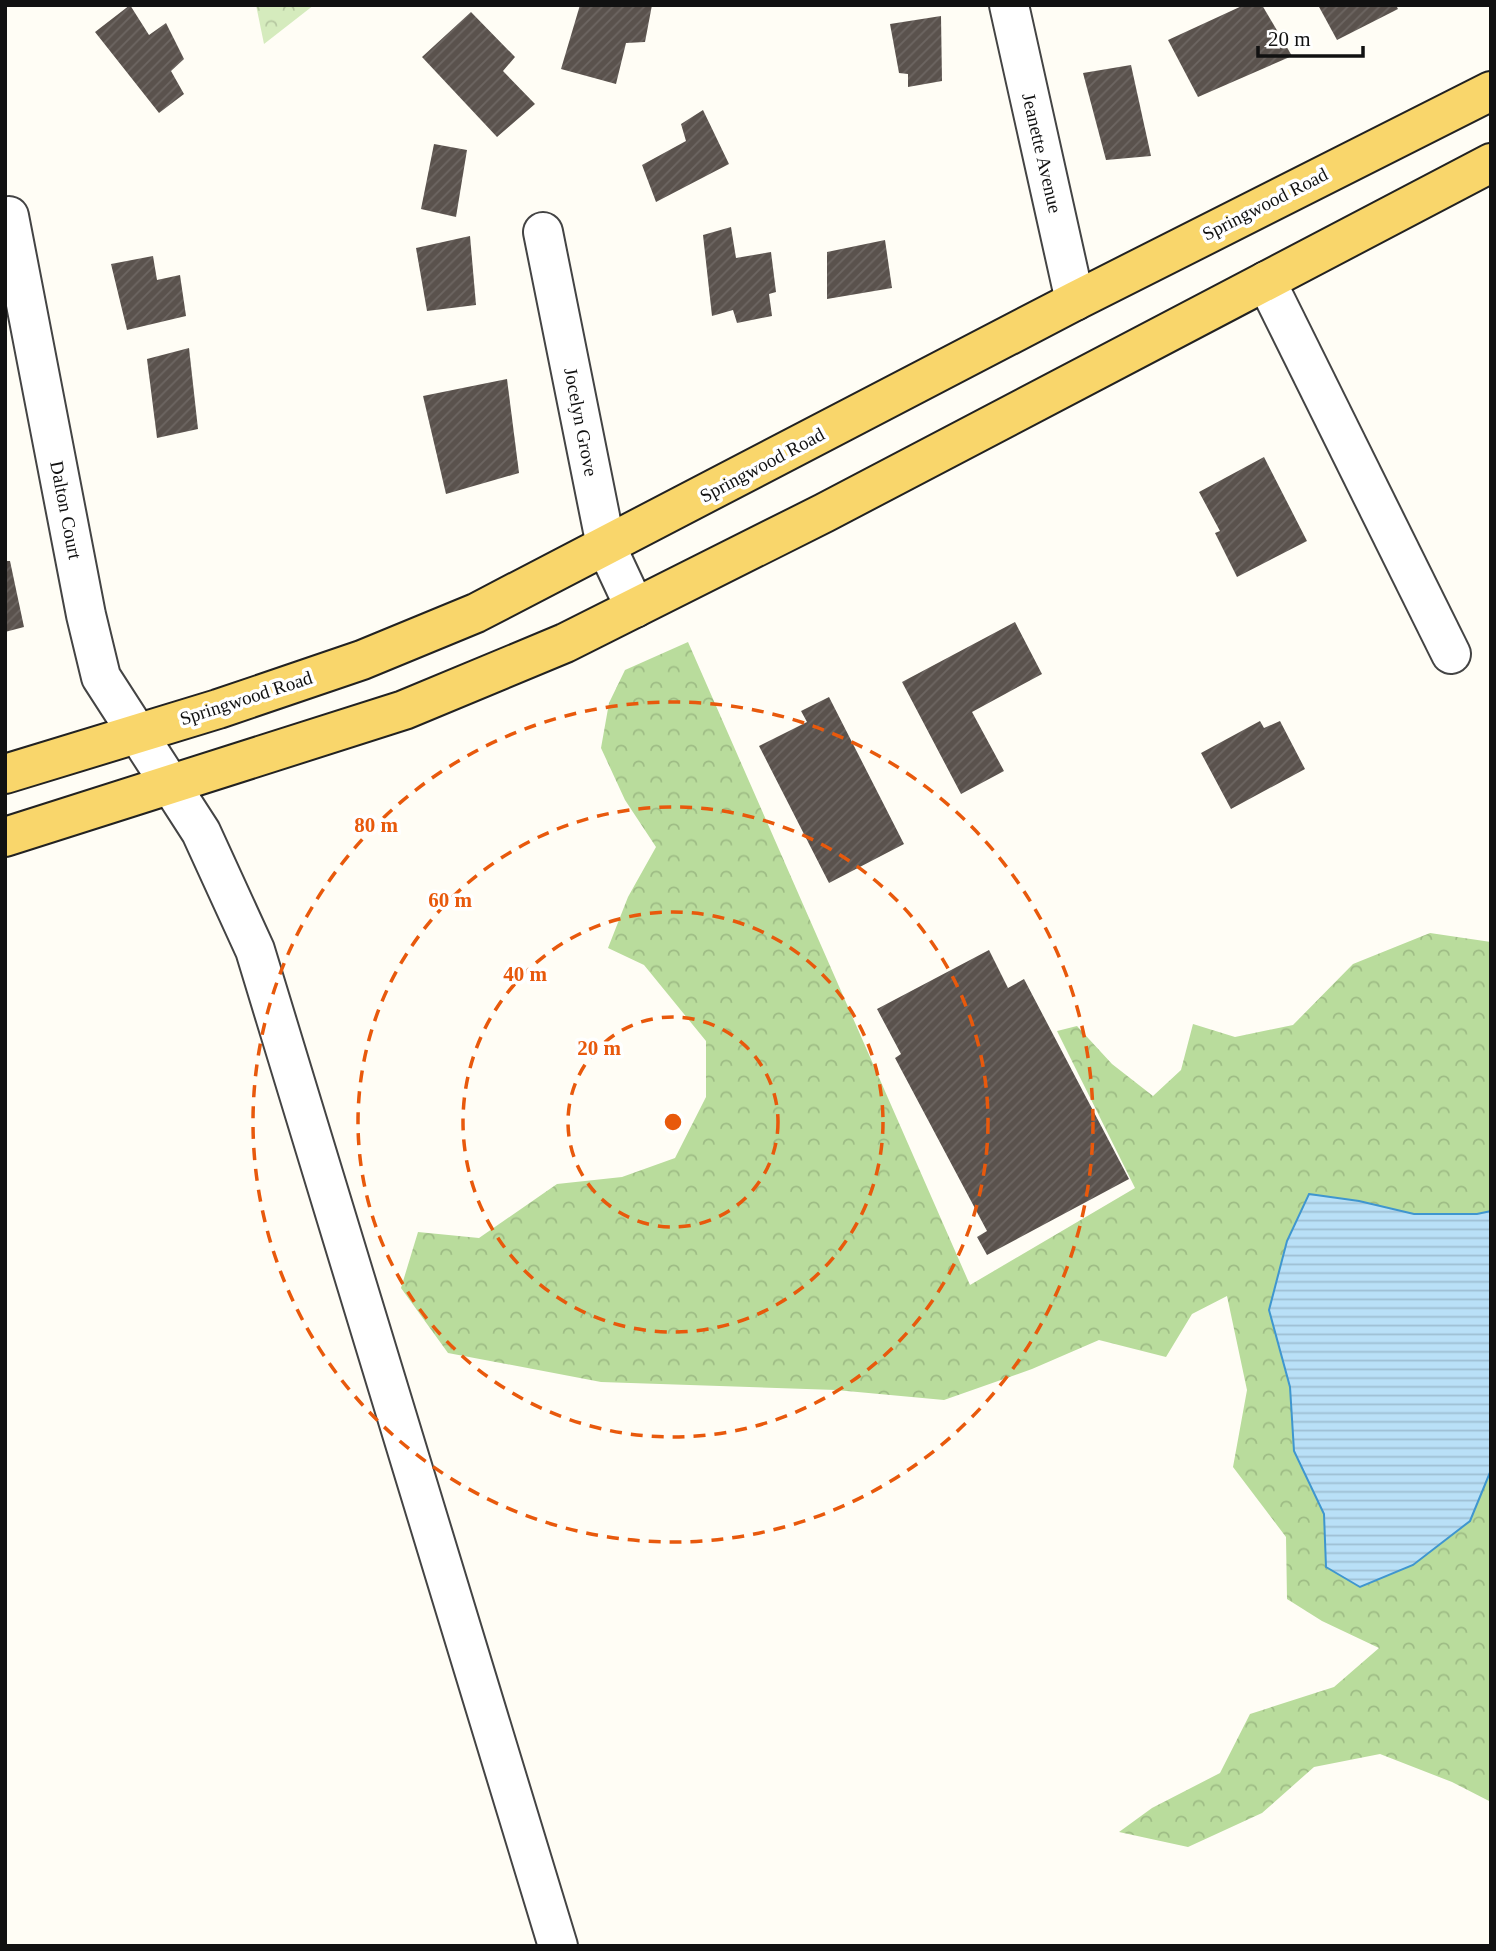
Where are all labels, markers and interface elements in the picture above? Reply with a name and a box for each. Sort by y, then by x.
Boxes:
scale bar [1258,14,1363,58]
text: 20 m [1268,27,1311,51]
street label: Jeanette Avenue [1018,91,1066,215]
street label: Springwood Road [1199,163,1332,245]
street label: Jocelyn Grove [560,366,602,478]
street label: Springwood Road [696,423,828,507]
street label: Dalton Court [46,459,86,562]
street label: Springwood Road [177,667,315,729]
text: 80 m [354,813,398,837]
text: 60 m [428,888,472,912]
text: 40 m [503,962,547,986]
text: 20 m [577,1036,621,1060]
centre of rings [661,1110,685,1134]

